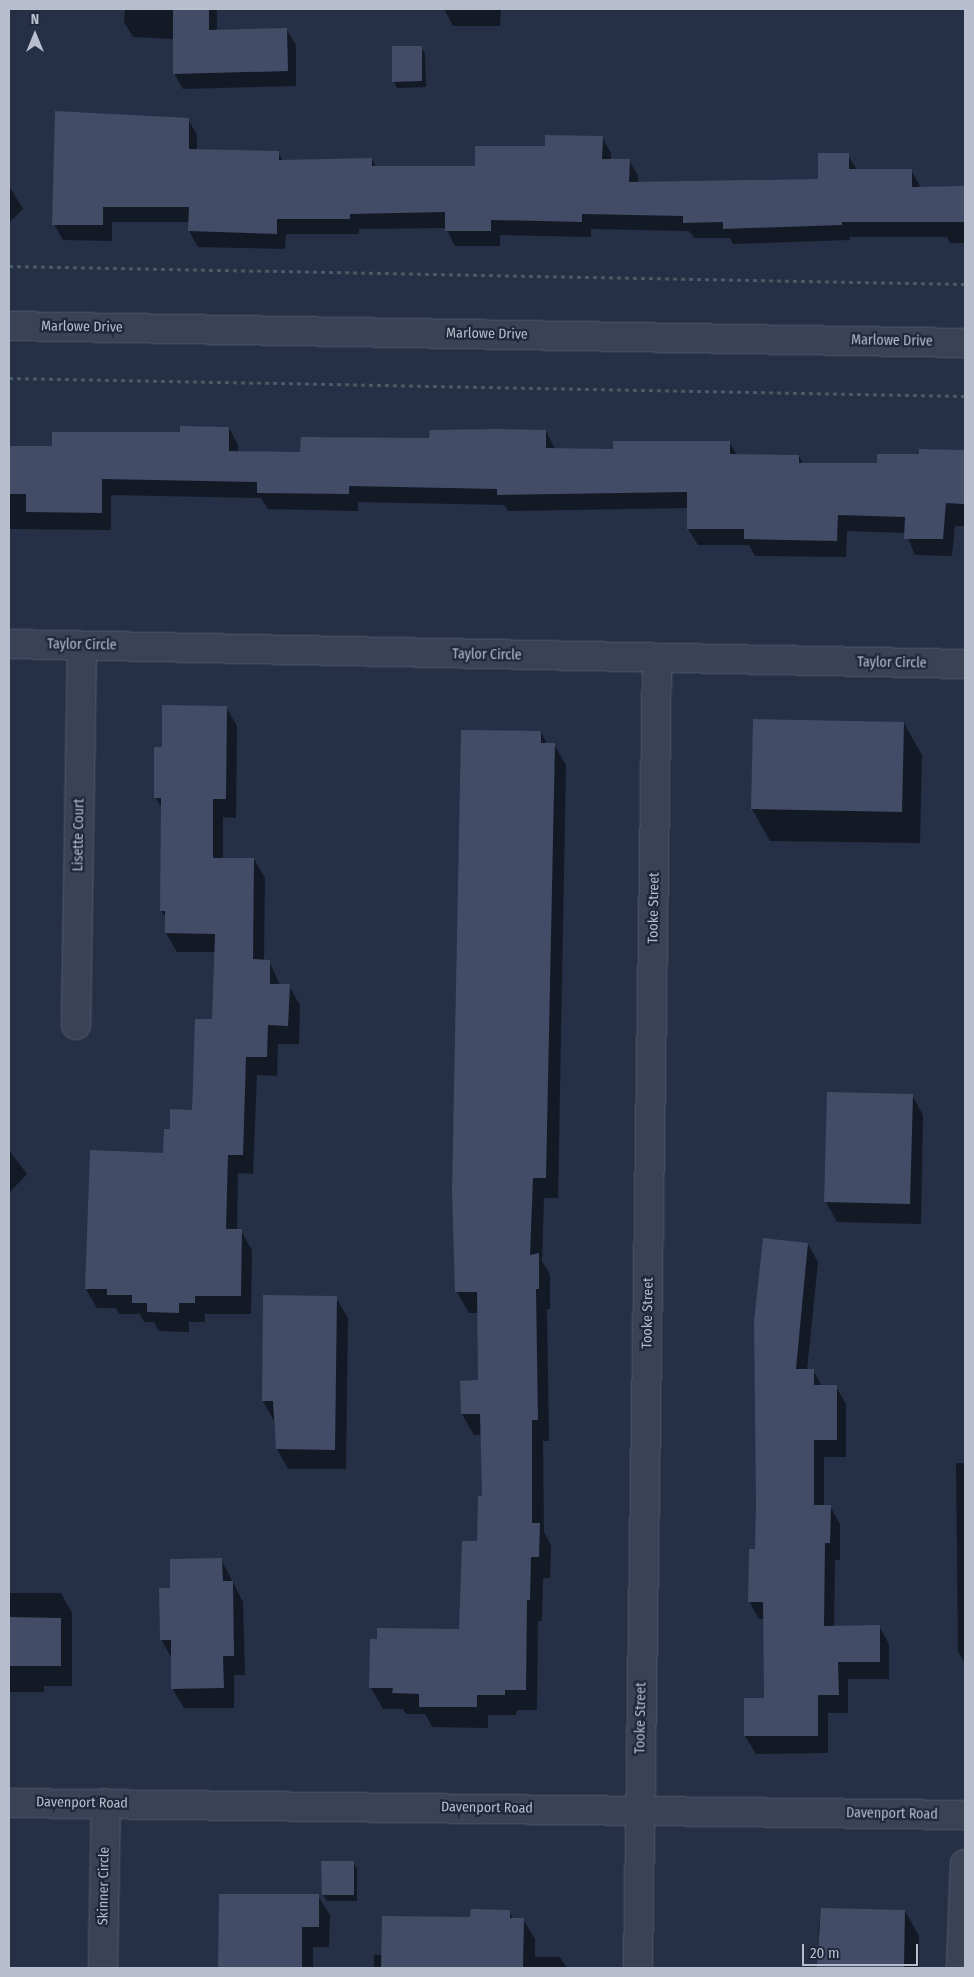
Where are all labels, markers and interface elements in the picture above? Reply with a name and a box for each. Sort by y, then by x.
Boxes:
north arrow [10,10,60,60]
text: N [31,11,39,28]
street label: Marlowe Drive [41,318,123,336]
street label: Marlowe Drive [446,325,528,343]
street label: Marlowe Drive [851,332,933,350]
street label: Taylor Circle [47,636,117,654]
street label: Taylor Circle [452,646,522,664]
street label: Taylor Circle [857,654,927,672]
street label: Lisette Court [70,798,88,872]
street label: Tooke Street [645,872,663,944]
street label: Tooke Street [639,1277,657,1349]
street label: Tooke Street [632,1682,650,1754]
street label: Davenport Road [36,1794,128,1812]
street label: Davenport Road [441,1799,533,1817]
street label: Davenport Road [846,1805,938,1823]
street label: Skinner Circle [95,1847,113,1925]
scale bar [804,1934,920,1966]
text: 20 m [810,1944,840,1962]

